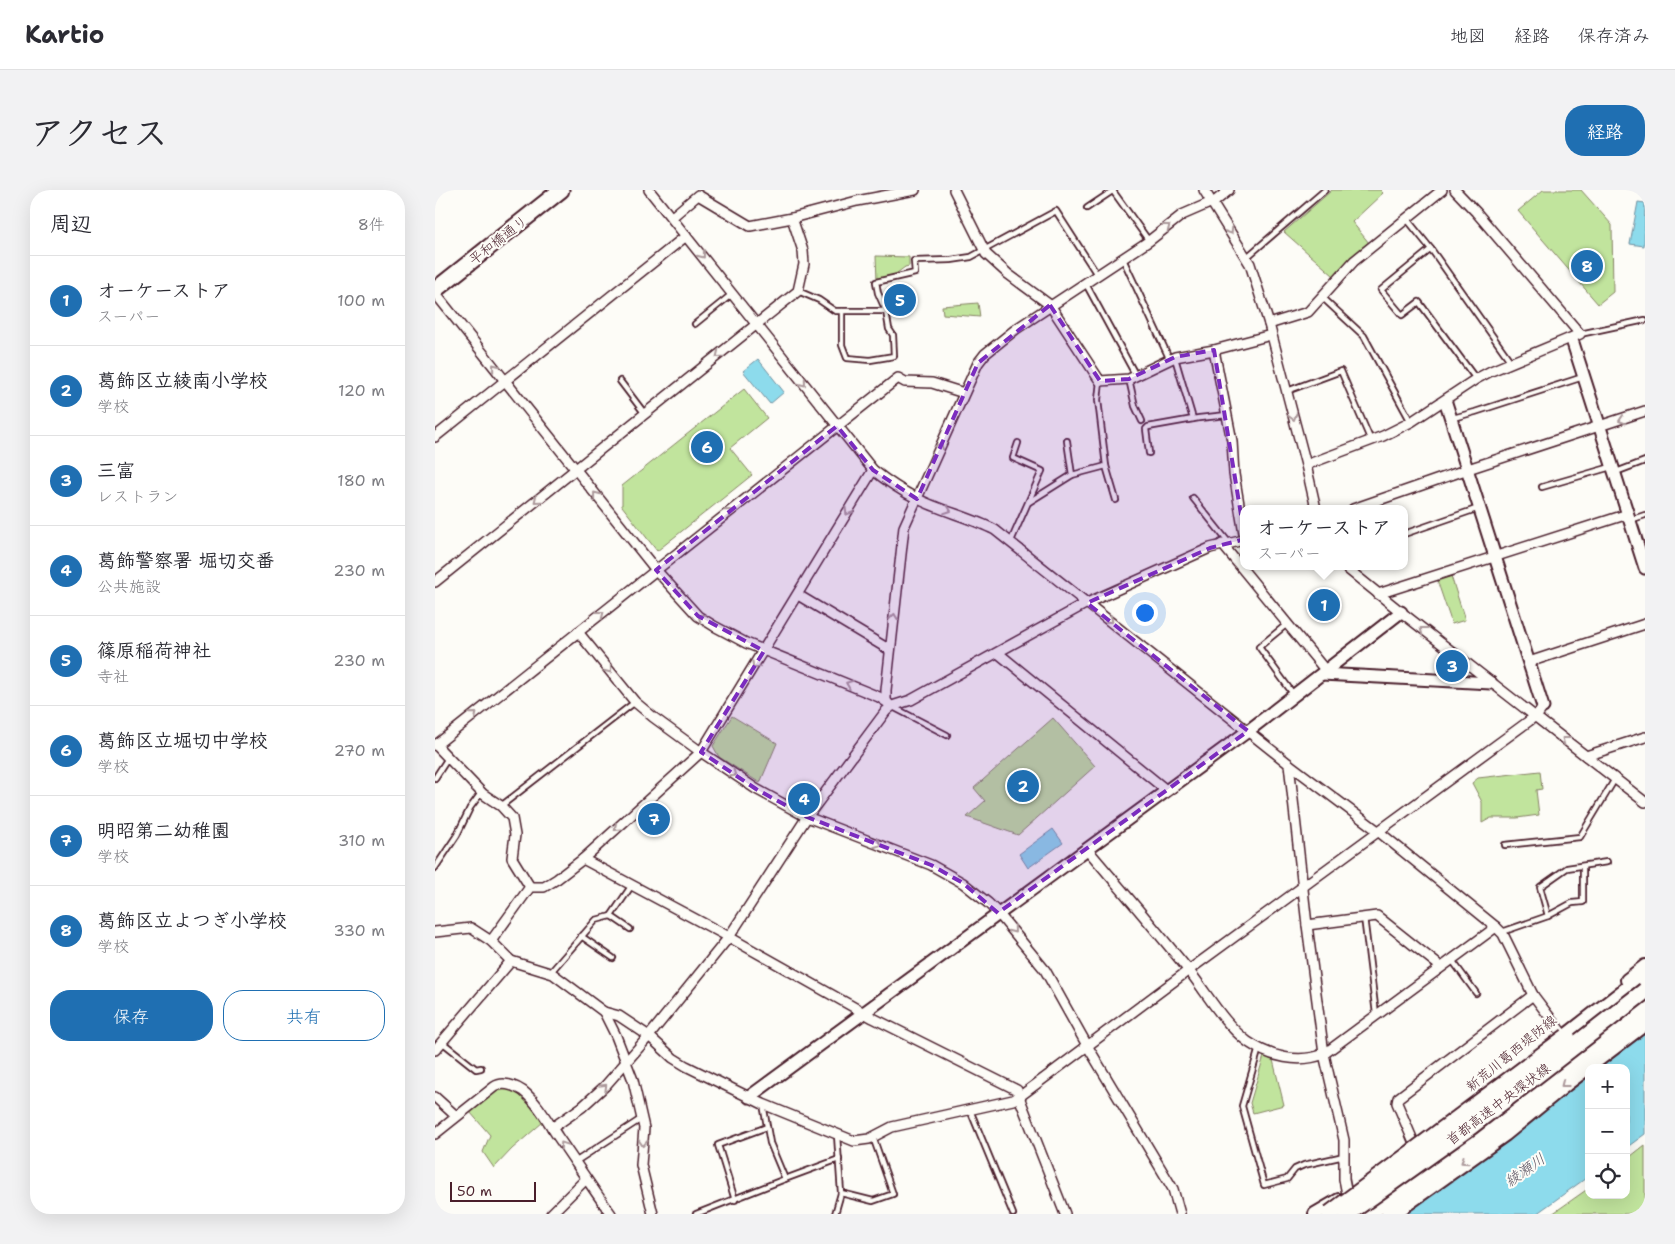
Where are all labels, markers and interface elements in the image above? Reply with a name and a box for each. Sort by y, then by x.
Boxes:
text: Kartio [25,19,104,51]
text: 地図 [1450,24,1486,48]
text: 経路 [1514,24,1550,48]
text: 保存済み [1578,24,1650,48]
button: 経路 [1565,105,1645,156]
text: アクセス [30,109,168,156]
text: 周辺 [50,210,92,238]
street label: 平和橋通り [465,211,531,269]
text: 8件 [358,214,385,235]
one-way arrow [1162,224,1171,233]
one-way arrow [1224,226,1233,235]
pin: 8 [1571,247,1603,285]
one-way arrow [696,250,705,259]
text: オーケーストア [97,278,230,303]
pin: 5 [884,281,916,319]
text: 1 [62,290,70,311]
text: 100 m [337,290,385,311]
text: スーパー [97,306,160,327]
one-way arrow [1027,314,1036,323]
one-way arrow [715,350,724,359]
one-way arrow [492,364,500,373]
text: 葛飾区立綾南小学校 [97,368,268,393]
one-way arrow [797,377,806,386]
text: 2 [60,380,72,401]
text: 120 m [338,380,385,401]
text: 学校 [97,396,129,417]
one-way arrow [1287,413,1298,422]
one-way arrow [1619,414,1627,424]
pin: 6 [691,428,723,466]
one-way arrow [934,442,945,451]
text: 三富 [97,458,135,483]
text: 3 [60,470,72,491]
text: 180 m [337,470,385,491]
text: レストラン [97,486,178,507]
one-way arrow [592,491,601,500]
one-way arrow [534,495,543,503]
one-way arrow [943,504,951,514]
popup [1240,505,1408,570]
one-way arrow [845,506,855,515]
one-way arrow [723,509,732,518]
text: オーケーストア [1257,515,1391,540]
text: スーパー [1257,543,1321,564]
text: 葛飾警察署 堀切交番 [97,548,275,573]
text: 4 [60,560,72,581]
text: 230 m [333,560,385,581]
text: 公共施設 [97,576,161,597]
pin: 1 [1308,586,1340,624]
your location [1132,600,1158,626]
one-way arrow [595,611,604,619]
one-way arrow [888,613,899,621]
one-way arrow [698,615,707,623]
one-way arrow [1104,615,1113,624]
one-way arrow [1419,626,1428,635]
text: 篠原稲荷神社 [97,638,211,663]
pin: 3 [1436,647,1468,685]
text: 5 [61,650,71,671]
text: 230 m [333,650,385,671]
one-way arrow [751,660,761,669]
one-way arrow [603,664,611,673]
text: 寺社 [97,666,129,687]
one-way arrow [845,680,854,691]
one-way arrow [468,712,477,720]
text: 葛飾区立堀切中学校 [97,728,268,753]
one-way arrow [1562,737,1571,745]
text: 6 [60,740,72,761]
text: 270 m [334,740,385,761]
text: 学校 [97,756,129,777]
one-way arrow [727,767,736,777]
pin: 2 [1007,767,1039,805]
pin: 4 [788,780,820,818]
pin: 7 [638,800,670,838]
text: 明昭第二幼稚園 [97,818,230,843]
one-way arrow [613,822,622,831]
text: 7 [60,830,72,851]
text: 310 m [338,830,385,851]
one-way arrow [873,838,882,848]
text: 学校 [97,846,129,867]
text: 葛飾区立よつぎ小学校 [97,908,287,933]
text: 8 [60,920,72,941]
text: 330 m [333,920,385,941]
one-way arrow [1007,925,1016,934]
text: 学校 [97,936,129,957]
button: 保存 [50,990,213,1041]
button: 共有 [223,990,385,1041]
street label: 新荒川葛西堤防線 [1462,1011,1560,1095]
street label: 首都高速中央環状線 [1442,1059,1554,1149]
map controls [1585,1064,1630,1199]
button: + [1585,1064,1630,1109]
one-way arrow [1561,1078,1570,1086]
one-way arrow [598,1084,607,1093]
button: − [1585,1109,1630,1154]
one-way arrow [637,1139,648,1147]
one-way arrow [560,1142,570,1151]
water label: 綾瀬川 [1501,1149,1549,1191]
button: locate [1585,1154,1630,1199]
one-way arrow [1460,1155,1470,1164]
scale bar [450,1179,536,1202]
text: 50 m [457,1182,492,1200]

